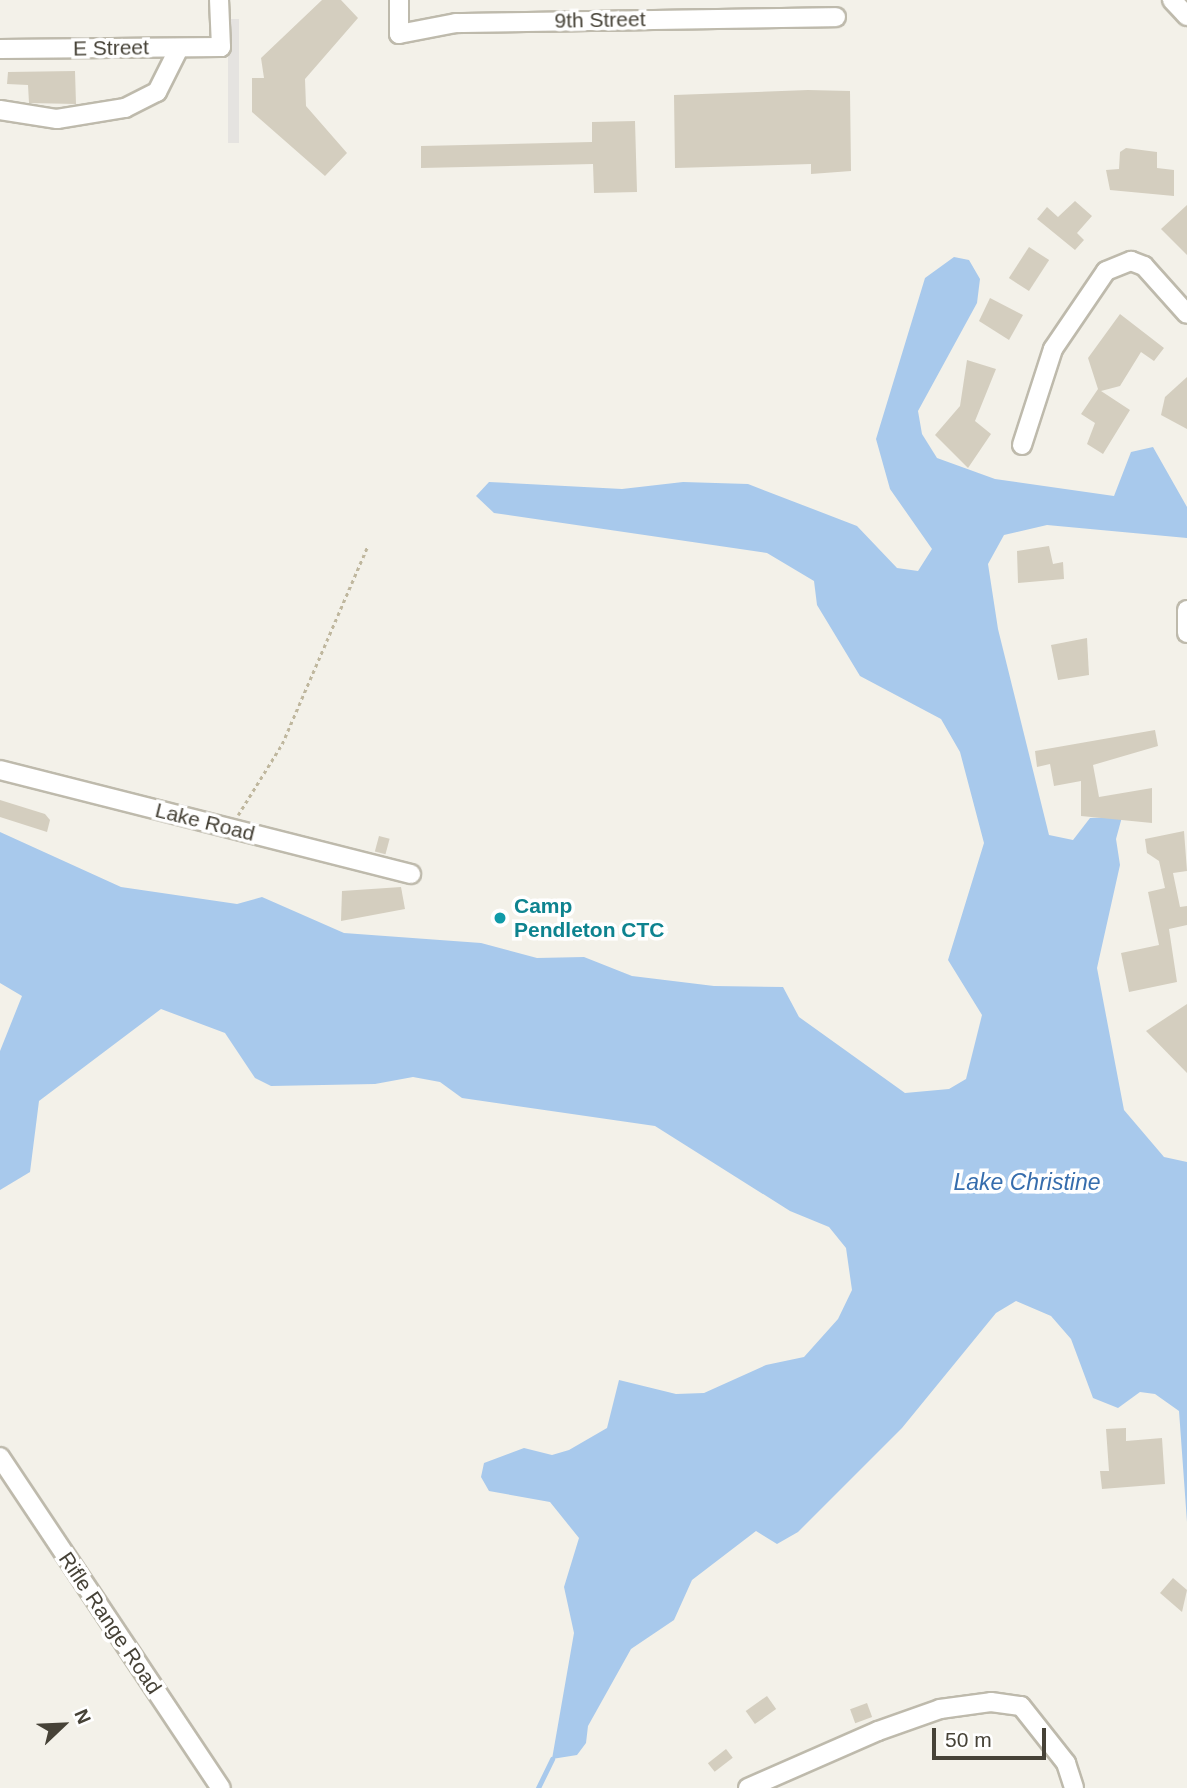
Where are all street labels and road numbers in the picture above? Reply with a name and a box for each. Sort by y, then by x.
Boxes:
street label: 9th Street [554,7,646,33]
street label: E Street [73,35,149,61]
street label: Lake Road [153,797,257,847]
street label: Rifle Range Road [53,1547,167,1699]

